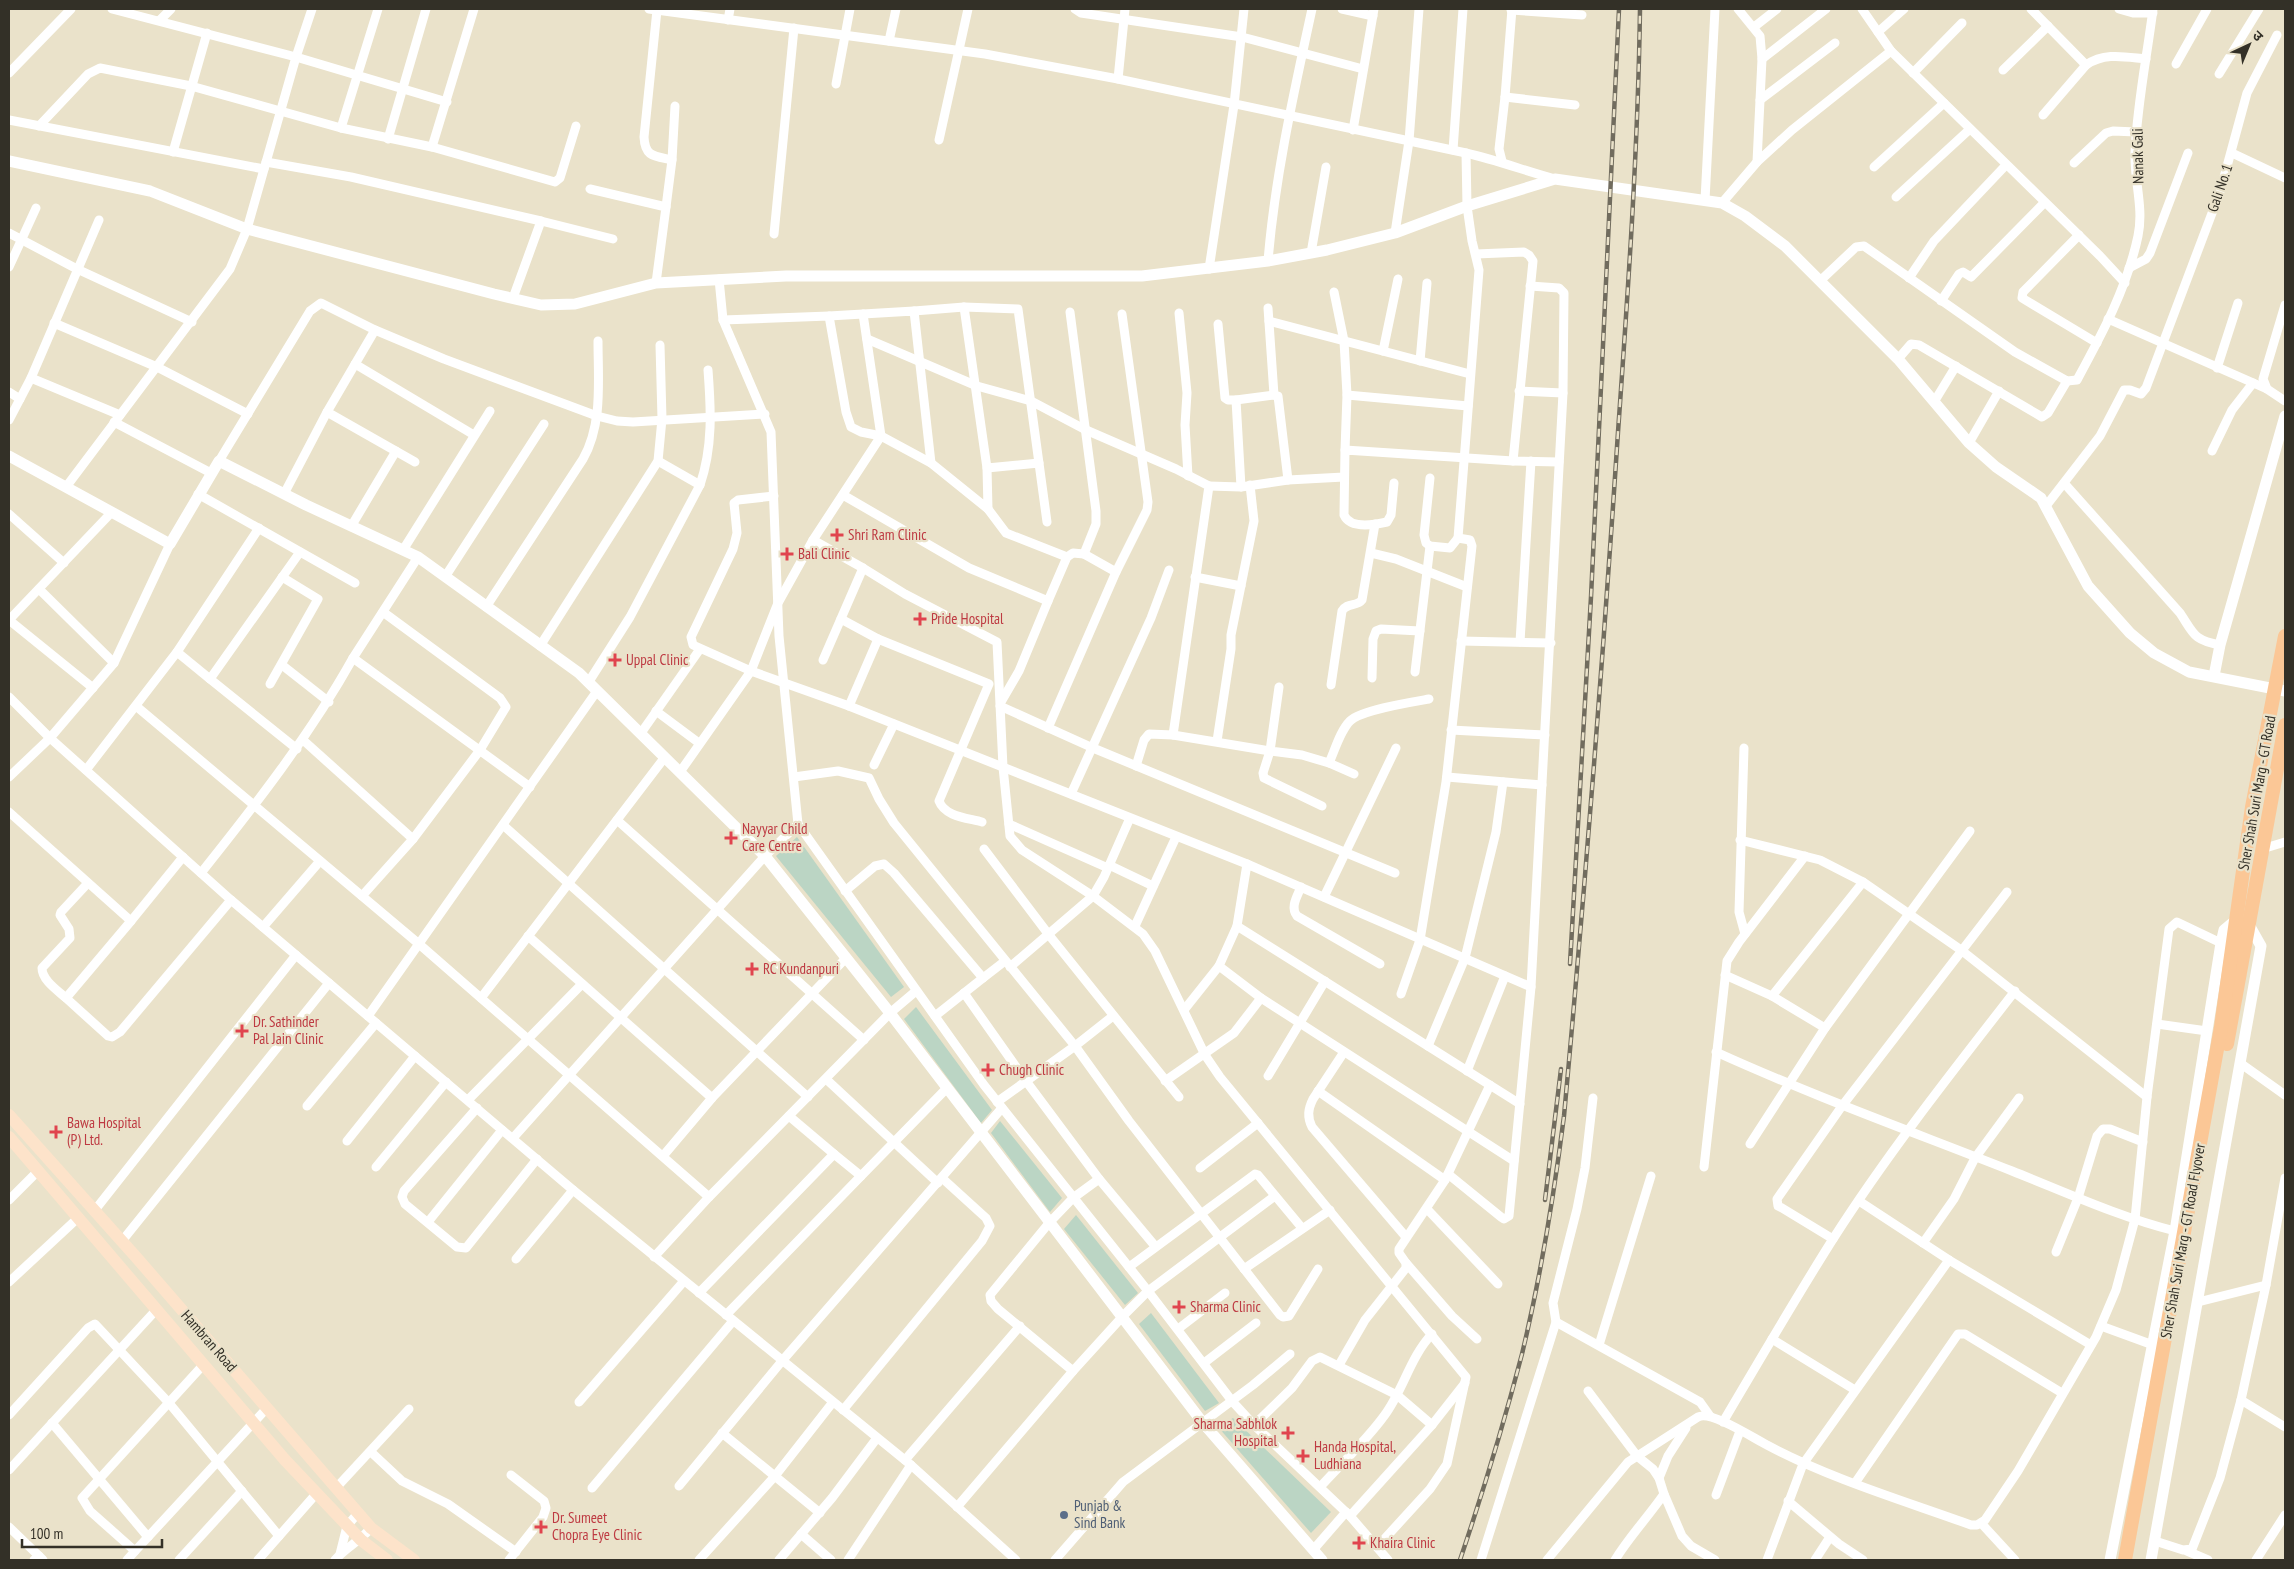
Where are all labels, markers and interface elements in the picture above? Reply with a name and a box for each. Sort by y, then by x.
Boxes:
north arrow [2224,20,2274,70]
text: उ [2249,26,2268,46]
street label: Nanak Gali [2128,128,2147,184]
street label: Gali No. 1 [2202,161,2237,214]
place label: Shri Ram Clinic [848,525,927,544]
marker: Shri Ram Clinic [830,528,844,542]
place label: Bali Clinic [798,544,850,563]
marker: Bali Clinic [780,547,794,561]
place label: Pride Hospital [931,609,1004,628]
marker: Pride Hospital [913,612,927,626]
place label: Uppal Clinic [626,650,689,669]
marker: Uppal Clinic [608,653,622,667]
street label: Sher Shah Suri Marg - GT Road [2234,714,2279,872]
place label: Nayyar Child Care Centre [742,819,808,855]
marker: Nayyar Child Care Centre [724,831,738,845]
place label: RC Kundanpuri [763,959,839,978]
marker: RC Kundanpuri [745,962,759,976]
place label: Dr. Sathinder Pal Jain Clinic [253,1012,324,1048]
marker: Dr. Sathinder Pal Jain Clinic [235,1024,249,1038]
place label: Chugh Clinic [999,1060,1065,1079]
marker: Chugh Clinic [981,1063,995,1077]
place label: Bawa Hospital (P) Ltd. [67,1113,142,1149]
marker: Bawa Hospital (P) Ltd. [49,1125,63,1139]
street label: Sher Shah Suri Marg - GT Road Flyover [2156,1141,2209,1340]
place label: Sharma Clinic [1190,1297,1262,1316]
marker: Sharma Clinic [1172,1300,1186,1314]
street label: Hambran Road [177,1306,241,1376]
place label: Sharma Sabhlok Hospital [1194,1414,1277,1450]
marker: Sharma Sabhlok Hospital [1281,1426,1295,1440]
place label: Handa Hospital, Ludhiana [1314,1437,1396,1473]
marker: Handa Hospital, Ludhiana [1296,1449,1310,1463]
place label: Punjab & Sind Bank [1074,1496,1126,1532]
place label: Dr. Sumeet Chopra Eye Clinic [552,1508,643,1544]
marker: Punjab & Sind Bank [1058,1509,1070,1521]
scale bar [22,1516,162,1548]
marker: Dr. Sumeet Chopra Eye Clinic [534,1520,548,1534]
text: 100 m [30,1524,63,1543]
place label: Khaira Clinic [1370,1533,1436,1552]
marker: Khaira Clinic [1352,1536,1366,1550]

